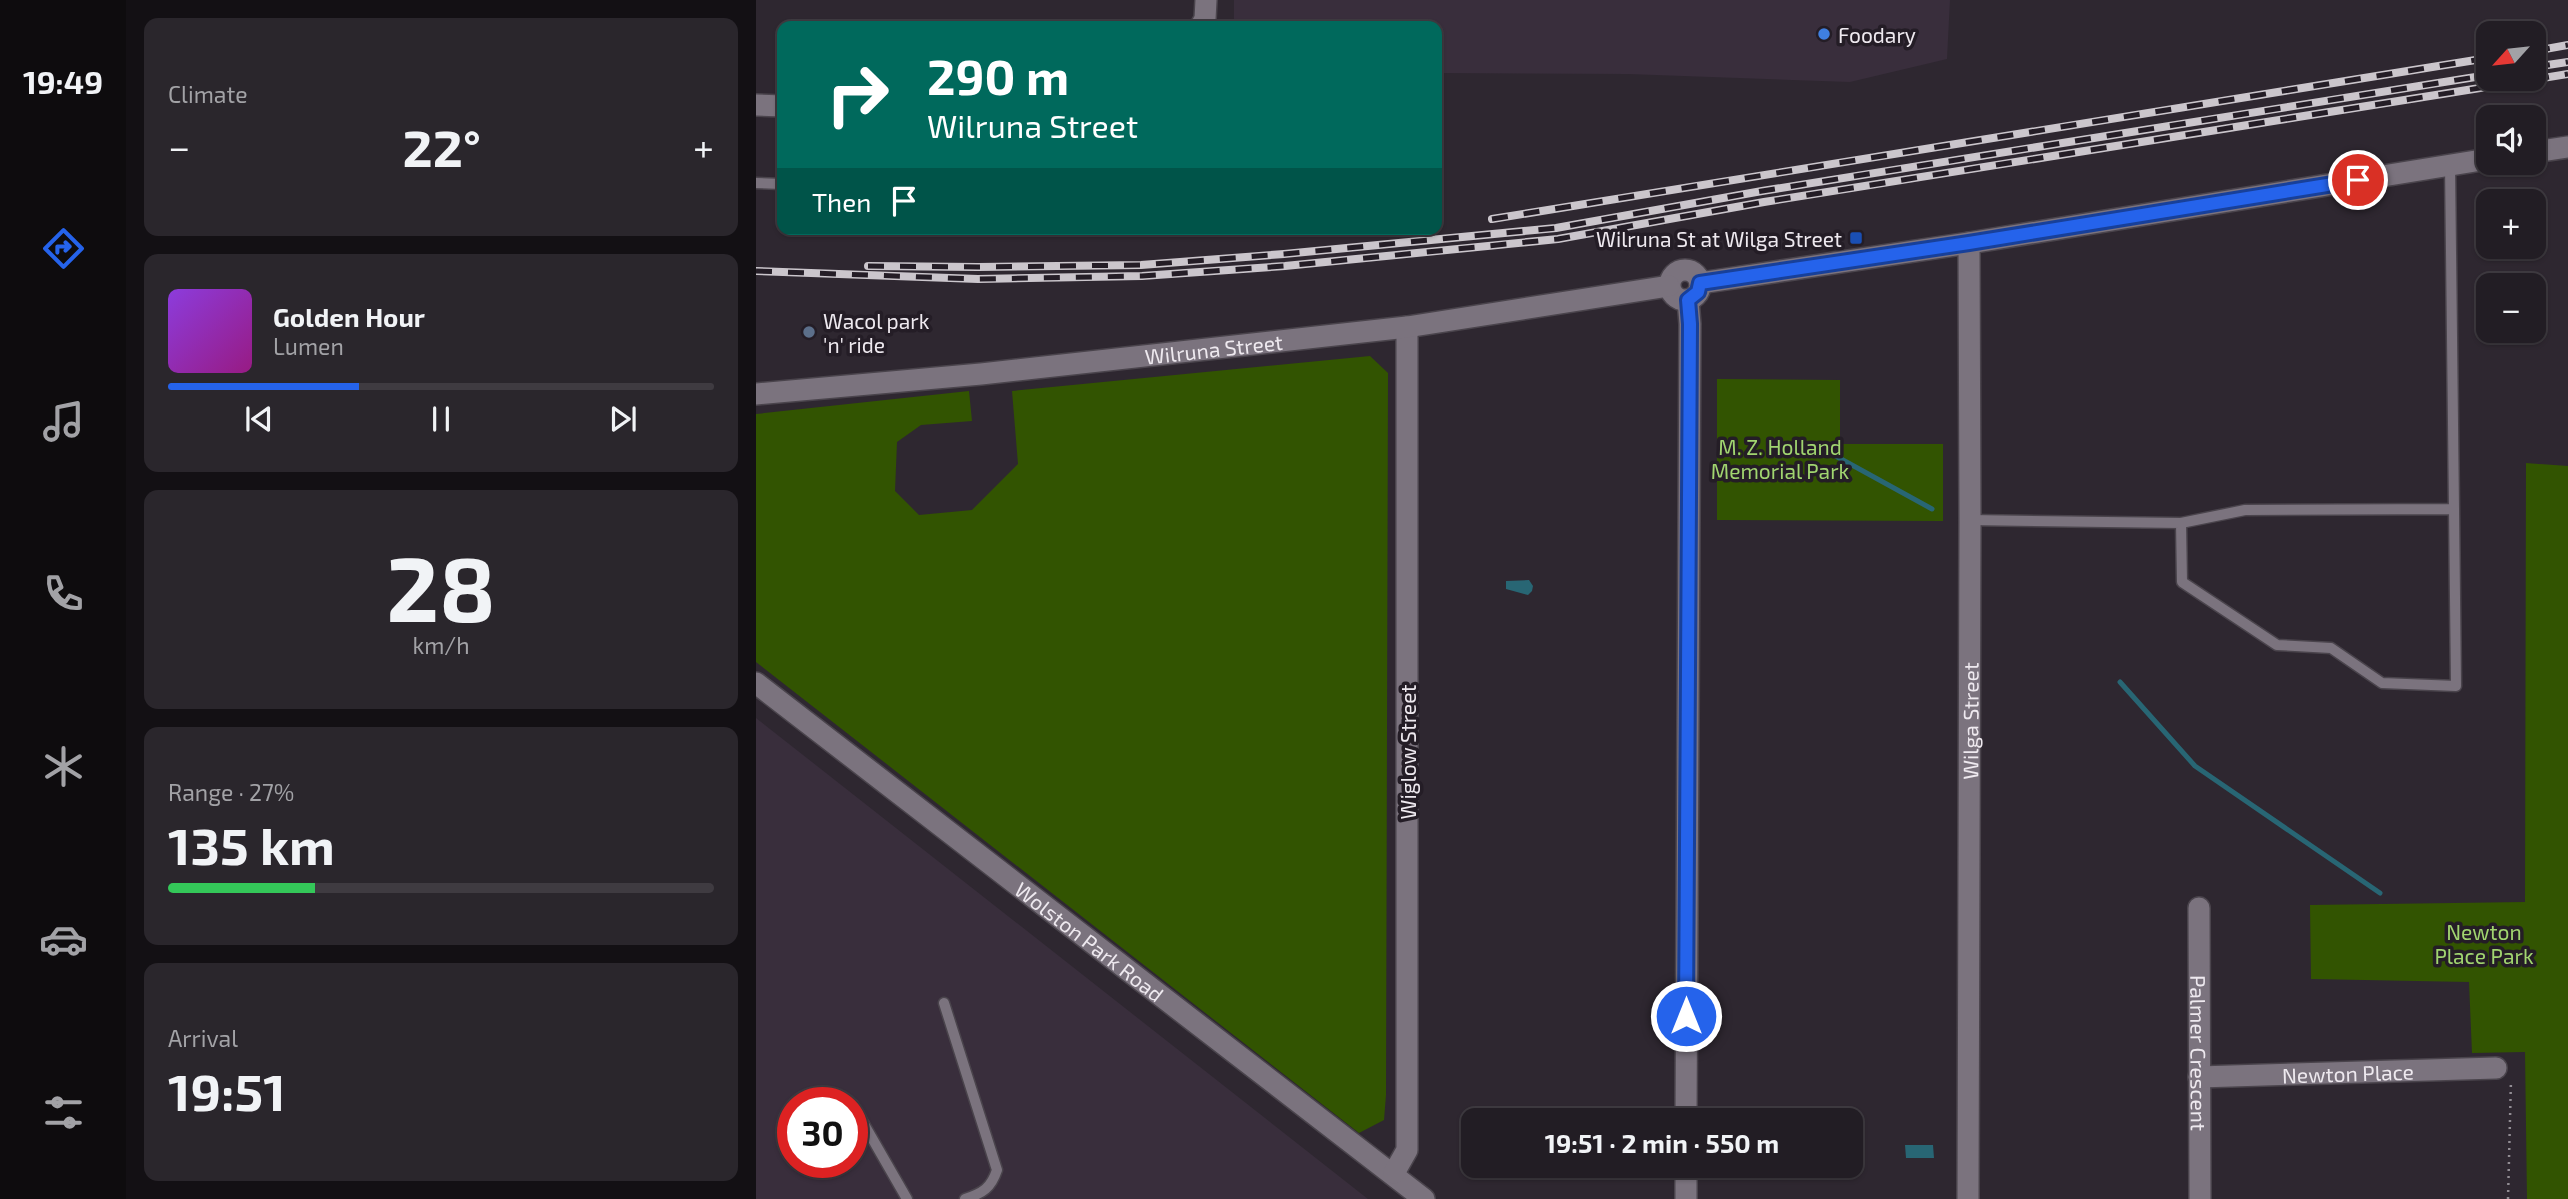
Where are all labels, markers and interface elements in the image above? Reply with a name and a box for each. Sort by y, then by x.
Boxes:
north arrow [2476,21,2546,91]
map controls [2476,21,2546,343]
place label: Foodary [1838,22,1916,47]
marker: Foodary [1816,26,1832,42]
text: 290 m [927,46,1069,105]
icon: right [812,49,903,140]
text: 19:49 [23,62,103,100]
text: Climate [168,80,248,108]
button: sound [2476,105,2546,175]
text: Wilruna Street [927,106,1138,144]
text: 22° [402,115,481,177]
text: − [168,123,190,169]
text: + [693,123,714,169]
pin [2328,150,2388,210]
icon: arrive [2339,161,2377,199]
icon: arrive [885,182,923,220]
text: Then [812,186,871,217]
button: + [2476,189,2546,259]
icon: directions [39,224,88,273]
place label: Wilruna St at Wilga Street [1596,226,1842,251]
marker: Wilruna St at Wilga Street [1848,230,1864,246]
button: − [2476,273,2546,343]
text: Golden Hour [273,301,425,332]
place label: Wacol park 'n' ride [823,308,930,357]
marker: Wacol park 'n' ride [801,324,817,340]
street label: Wilruna Street [1143,328,1284,368]
text: Lumen [273,332,344,360]
icon: music [39,397,88,446]
icon: previous [240,400,278,438]
icon: pause [422,400,460,438]
icon: next [604,400,642,438]
park label: M. Z. Holland Memorial Park [1711,434,1850,483]
text: 28 [386,531,496,640]
icon: phone [39,569,88,618]
text: km/h [412,631,470,659]
street label: Wilga Street [1957,662,1982,780]
street label: Wiglow Street [1395,685,1420,819]
icon: climate [39,742,88,791]
text: Range · 27% [168,778,294,806]
text: 135 km [168,813,335,875]
street label: Wolston Park Road [1011,876,1169,1006]
icon: car [39,915,88,964]
park label: Newton Place Park [2434,919,2534,968]
street label: Palmer Crescent [2187,975,2212,1131]
position arrow [1649,979,1723,1053]
text: Arrival [168,1024,238,1052]
street label: Newton Place [2282,1058,2414,1087]
text: 19:51 [168,1059,286,1121]
speed limit sign: 30 [777,1087,868,1178]
icon: filters [39,1088,88,1137]
text: 19:51 · 2 min · 550 m [1545,1127,1779,1158]

